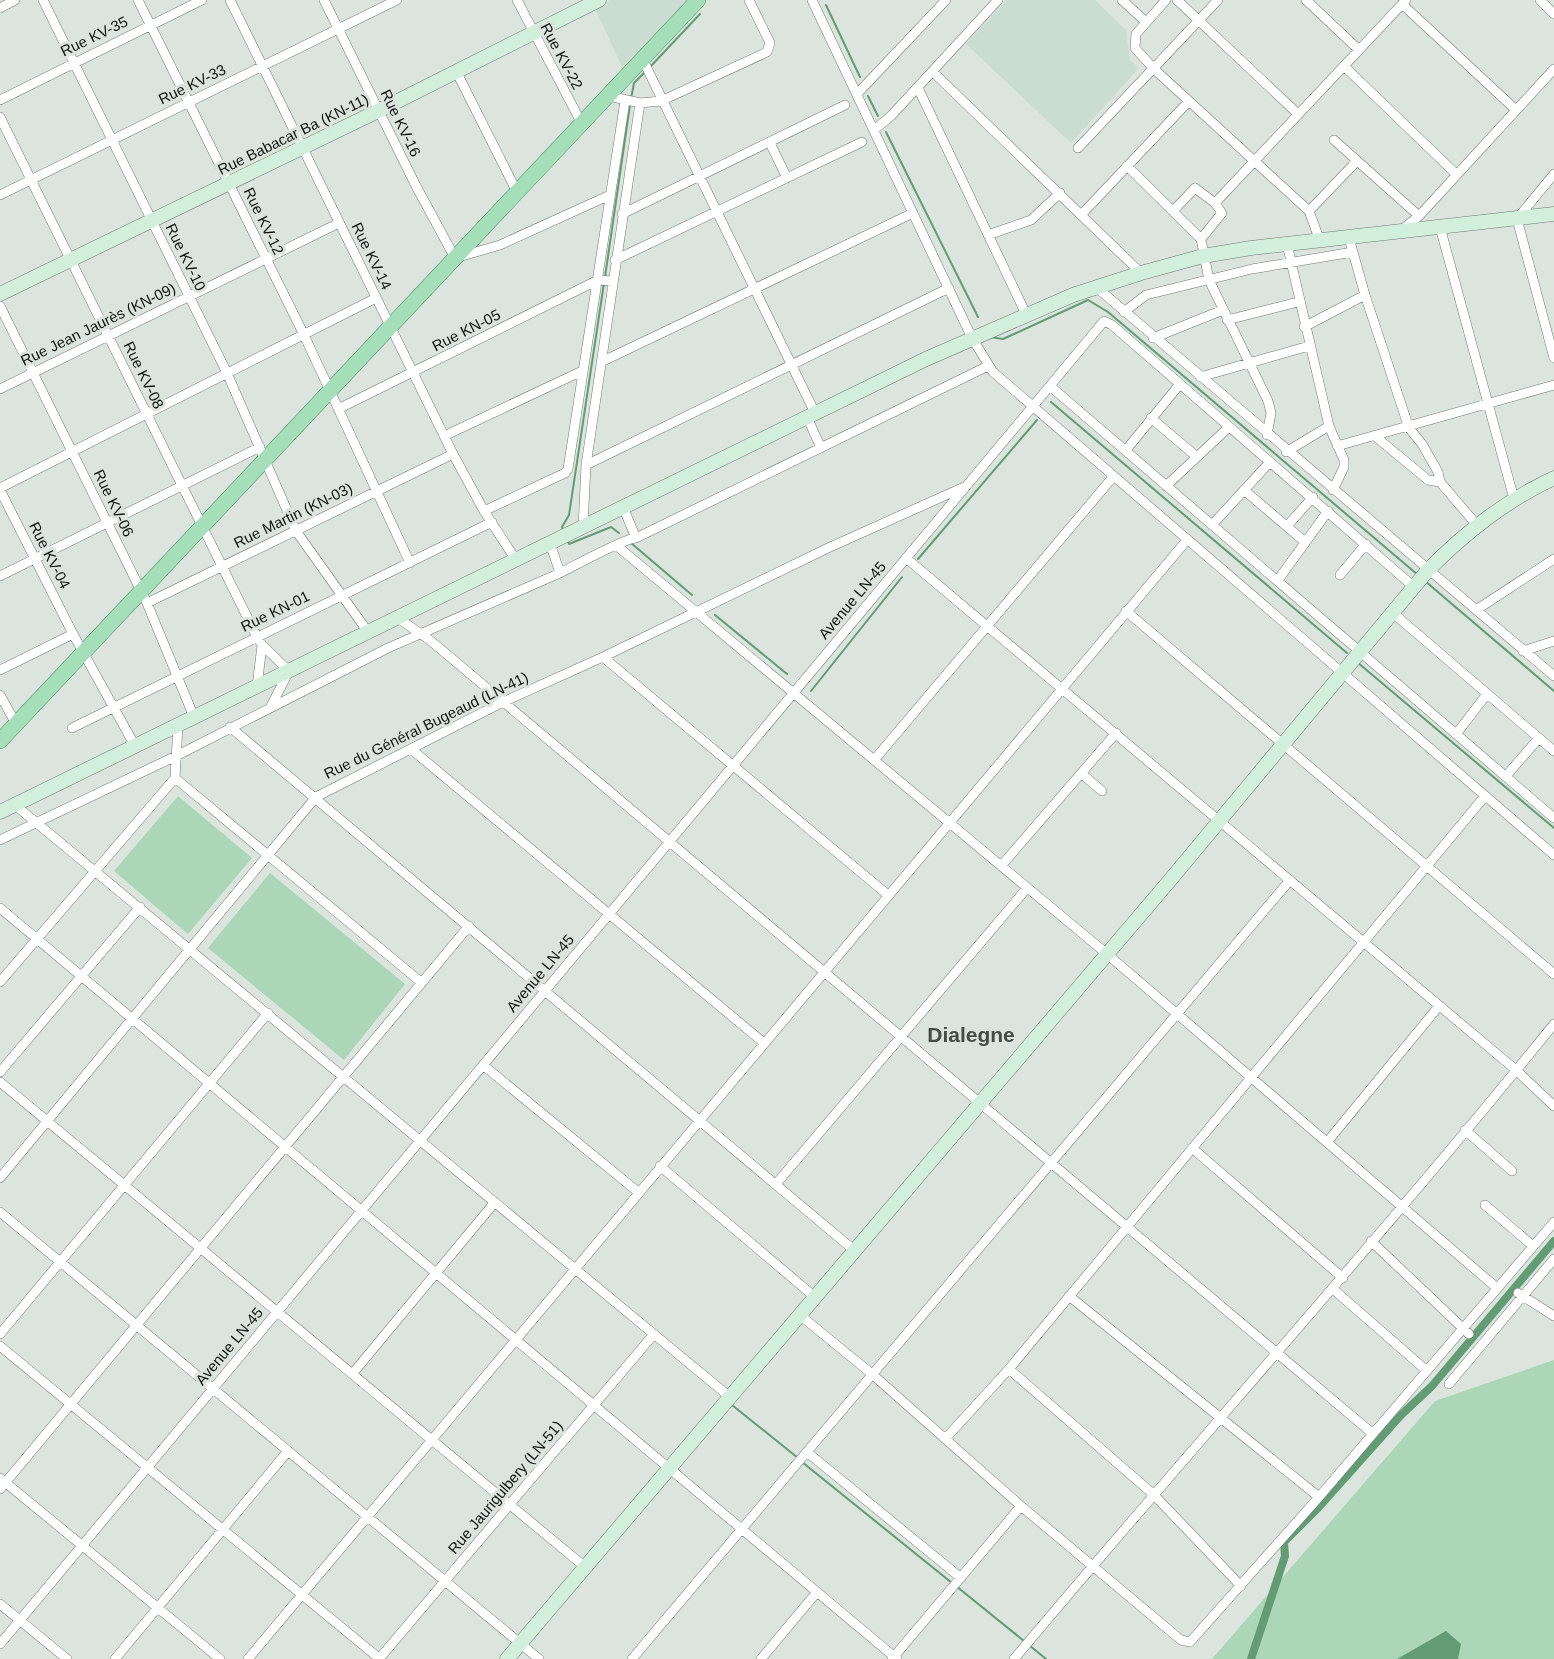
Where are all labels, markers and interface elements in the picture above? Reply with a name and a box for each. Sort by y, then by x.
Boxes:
street label: Rue KV-35 [58,12,130,60]
street label: Rue KV-22 [537,20,587,92]
street label: Rue KV-33 [156,60,228,108]
street label: Rue KV-16 [377,87,425,159]
street label: Rue Babacar Ba (KN-11) [215,90,371,178]
street label: Rue KV-12 [240,185,288,257]
street label: Rue KV-14 [348,220,396,292]
street label: Rue KV-10 [162,221,210,293]
street label: Rue Jean Jaurès (KN-09) [18,279,178,369]
street label: Rue KN-05 [429,306,503,354]
street label: Rue KV-08 [120,339,168,411]
street label: Rue KV-06 [90,467,138,539]
street label: Rue Martin (KN-03) [231,479,355,551]
street label: Rue KV-04 [26,519,74,591]
street label: Avenue LN-45 [815,558,889,642]
street label: Rue KN-01 [238,587,312,635]
street label: Rue du Général Bugeaud (LN-41) [321,668,531,782]
street label: Avenue LN-45 [503,931,577,1015]
district label: Dialegne [927,1023,1015,1046]
street label: Avenue LN-45 [192,1304,266,1388]
street label: Rue Jaurigulbery (LN-51) [444,1417,566,1557]

